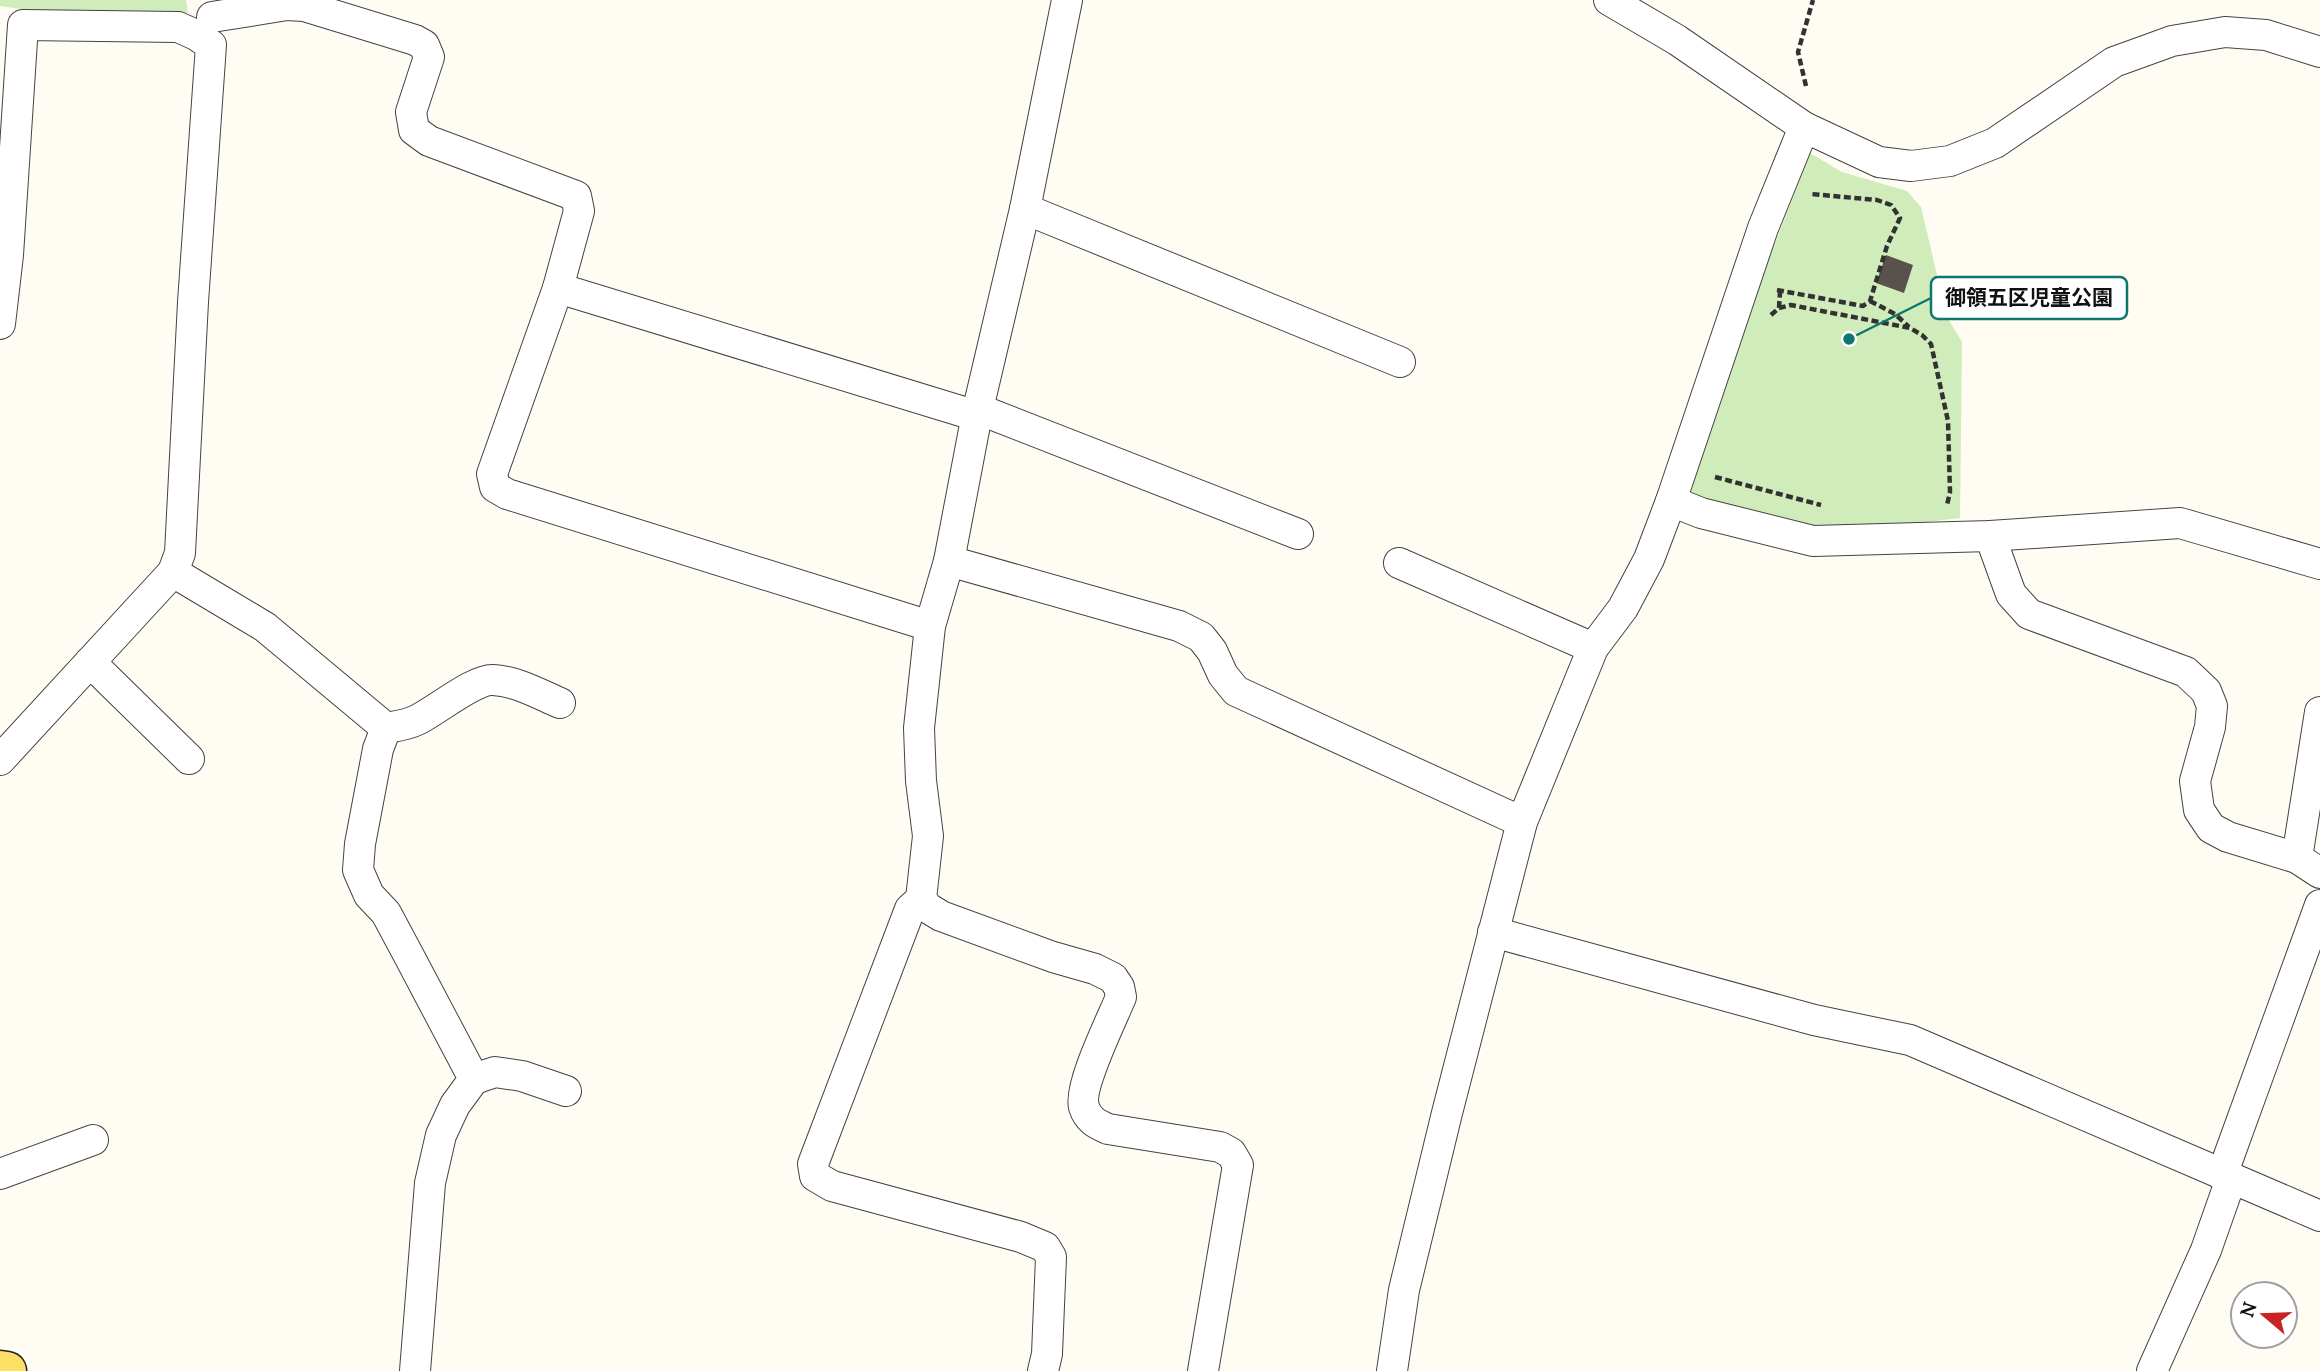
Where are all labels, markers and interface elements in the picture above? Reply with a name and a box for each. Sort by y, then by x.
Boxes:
callout: 御領五区児童公園 [1931,277,2127,319]
text: 御領五区児童公園 [1945,284,2113,311]
north arrow [2229,1280,2299,1350]
text: N [2234,1298,2262,1320]

